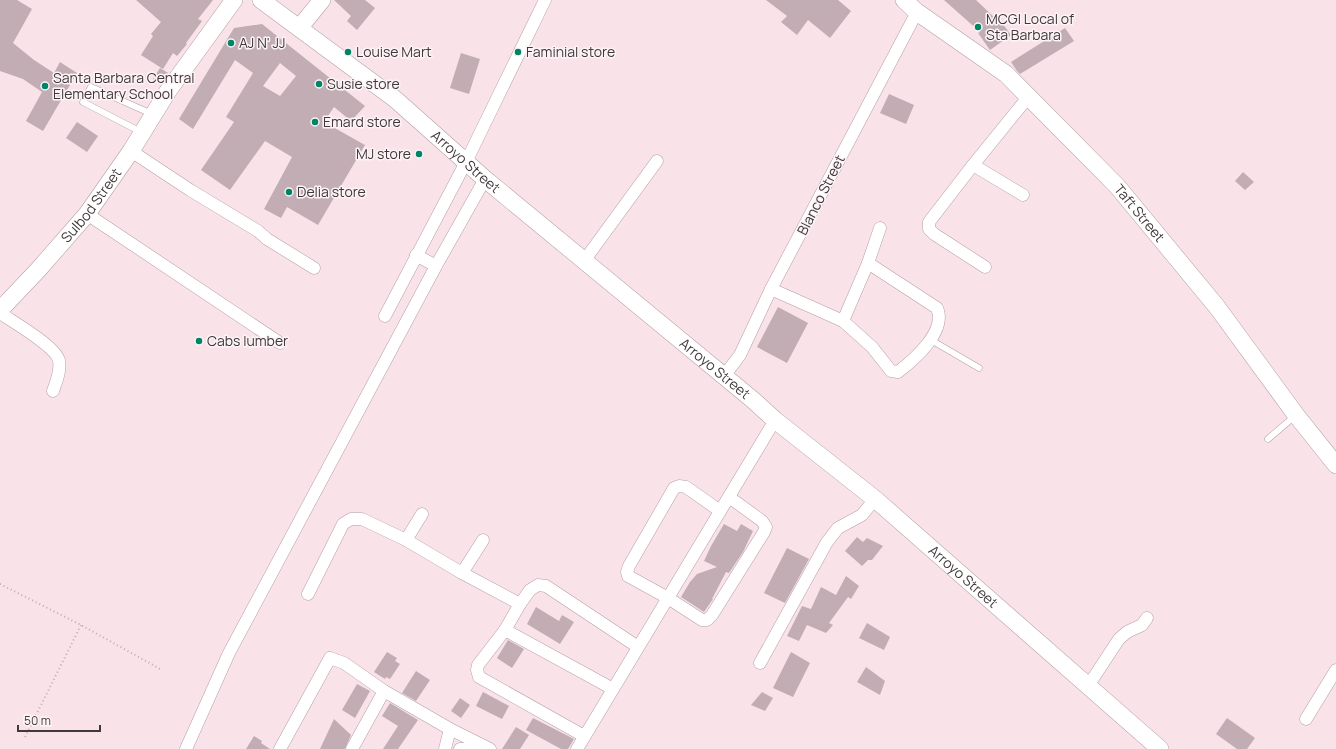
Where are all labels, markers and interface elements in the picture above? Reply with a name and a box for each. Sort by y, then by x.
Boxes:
place label: MCGI Local of Sta Barbara [986,9,1074,44]
marker: MCGI Local of Sta Barbara [973,22,983,32]
place label: AJ N' JJ [239,33,286,52]
marker: AJ N' JJ [226,38,236,48]
place label: Louise Mart [356,42,432,61]
place label: Faminial store [526,42,615,61]
marker: Louise Mart [343,47,353,57]
marker: Faminial store [513,47,523,57]
place label: Santa Barbara Central Elementary School [53,68,194,103]
place label: Susie store [327,74,400,93]
marker: Susie store [314,79,324,89]
marker: Santa Barbara Central Elementary School [40,81,50,91]
place label: Emard store [323,112,401,131]
marker: Emard store [310,117,320,127]
street label: Arroyo Street [427,126,505,197]
place label: MJ store [356,144,411,163]
marker: MJ store [414,149,424,159]
street label: Blanco Street [792,151,849,238]
street label: Sulbod Street [56,164,126,246]
street label: Taft Street [1110,180,1170,246]
place label: Delia store [297,182,366,201]
marker: Delia store [284,187,294,197]
place label: Cabs lumber [207,331,288,350]
street label: Arroyo Street [676,333,755,403]
marker: Cabs lumber [194,336,204,346]
street label: Arroyo Street [925,540,1003,612]
scale bar [18,707,100,733]
text: 50 m [24,712,51,729]

